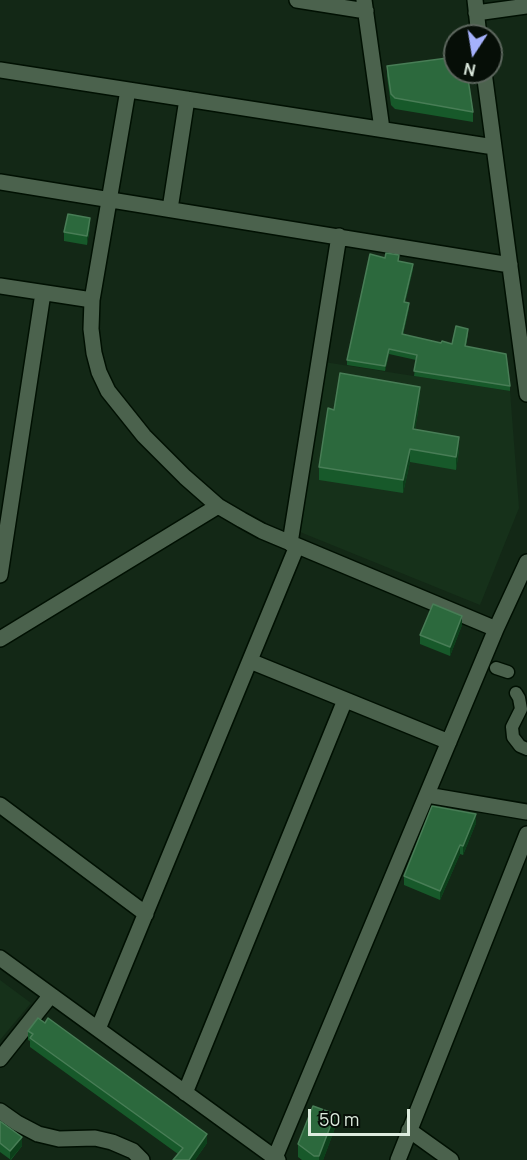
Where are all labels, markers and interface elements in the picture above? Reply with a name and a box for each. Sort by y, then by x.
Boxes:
north arrow [443,24,503,84]
text: N [462,58,478,82]
scale bar [311,1097,413,1135]
text: 50 m [319,1107,359,1131]

